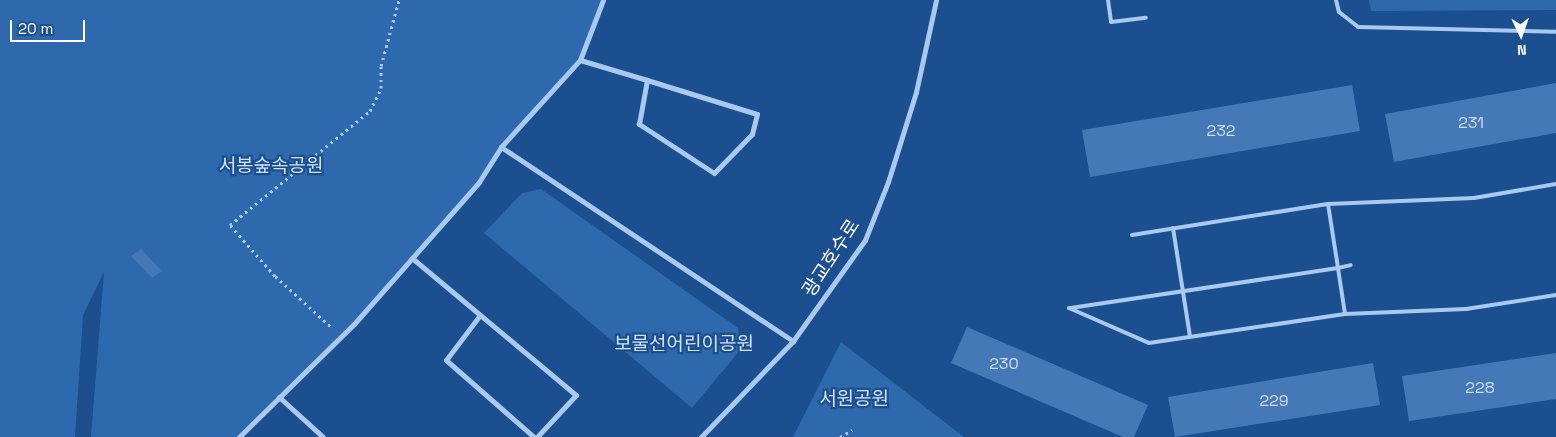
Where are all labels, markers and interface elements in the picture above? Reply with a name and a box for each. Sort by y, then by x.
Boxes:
scale bar [12,10,88,42]
north arrow [1496,10,1546,60]
text: 20 m [18,19,53,38]
text: N [1517,41,1527,59]
house number: 231 [1458,113,1484,133]
house number: 232 [1207,121,1235,141]
park label: 서봉숲속공원 [219,155,323,177]
street label: 광교호수로 [798,215,864,301]
park label: 보물선어린이공원 [614,333,754,355]
house number: 230 [989,354,1019,374]
house number: 228 [1465,378,1495,398]
park label: 서원공원 [819,388,889,410]
house number: 229 [1259,391,1289,411]

